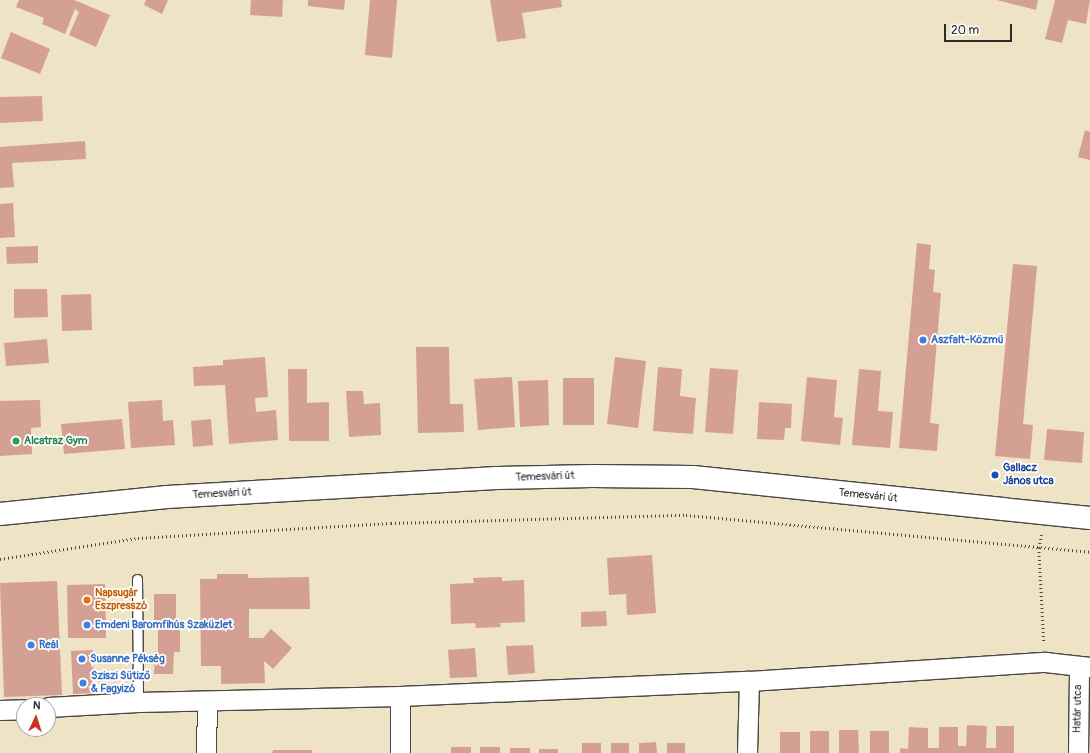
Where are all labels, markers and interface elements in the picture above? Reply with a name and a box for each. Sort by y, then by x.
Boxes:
scale bar [946,16,1014,42]
text: 20 m [951,23,979,38]
place label: Aszfalt-Közmű [931,333,1004,347]
marker: Aszfalt-Közmű [918,335,928,345]
place label: Alcatraz Gym [24,434,87,448]
marker: Alcatraz Gym [11,436,21,446]
place label: Gallacz János utca [1003,462,1054,488]
street label: Temesvári út [515,469,575,485]
marker: Gallacz János utca [990,470,1000,480]
street label: Temesvári út [192,486,252,502]
street label: Temesvári út [838,486,898,506]
place label: Napsugár Eszpresszó [95,587,147,613]
marker: Napsugár Eszpresszó [82,595,92,605]
place label: Emdeni Baromfihús Szaküzlet [95,618,232,632]
marker: Emdeni Baromfihús Szaküzlet [82,620,92,630]
place label: Reál [39,638,59,652]
marker: Reál [26,640,36,650]
place label: Susanne Pékség [90,652,165,666]
marker: Susanne Pékség [77,654,87,664]
place label: Sziszi Sütiző & Fagyizó [91,670,150,696]
marker: Sziszi Sütiző & Fagyizó [78,678,88,688]
street label: Határ utca [1071,685,1085,733]
north arrow [16,697,56,737]
text: N [33,699,41,712]

